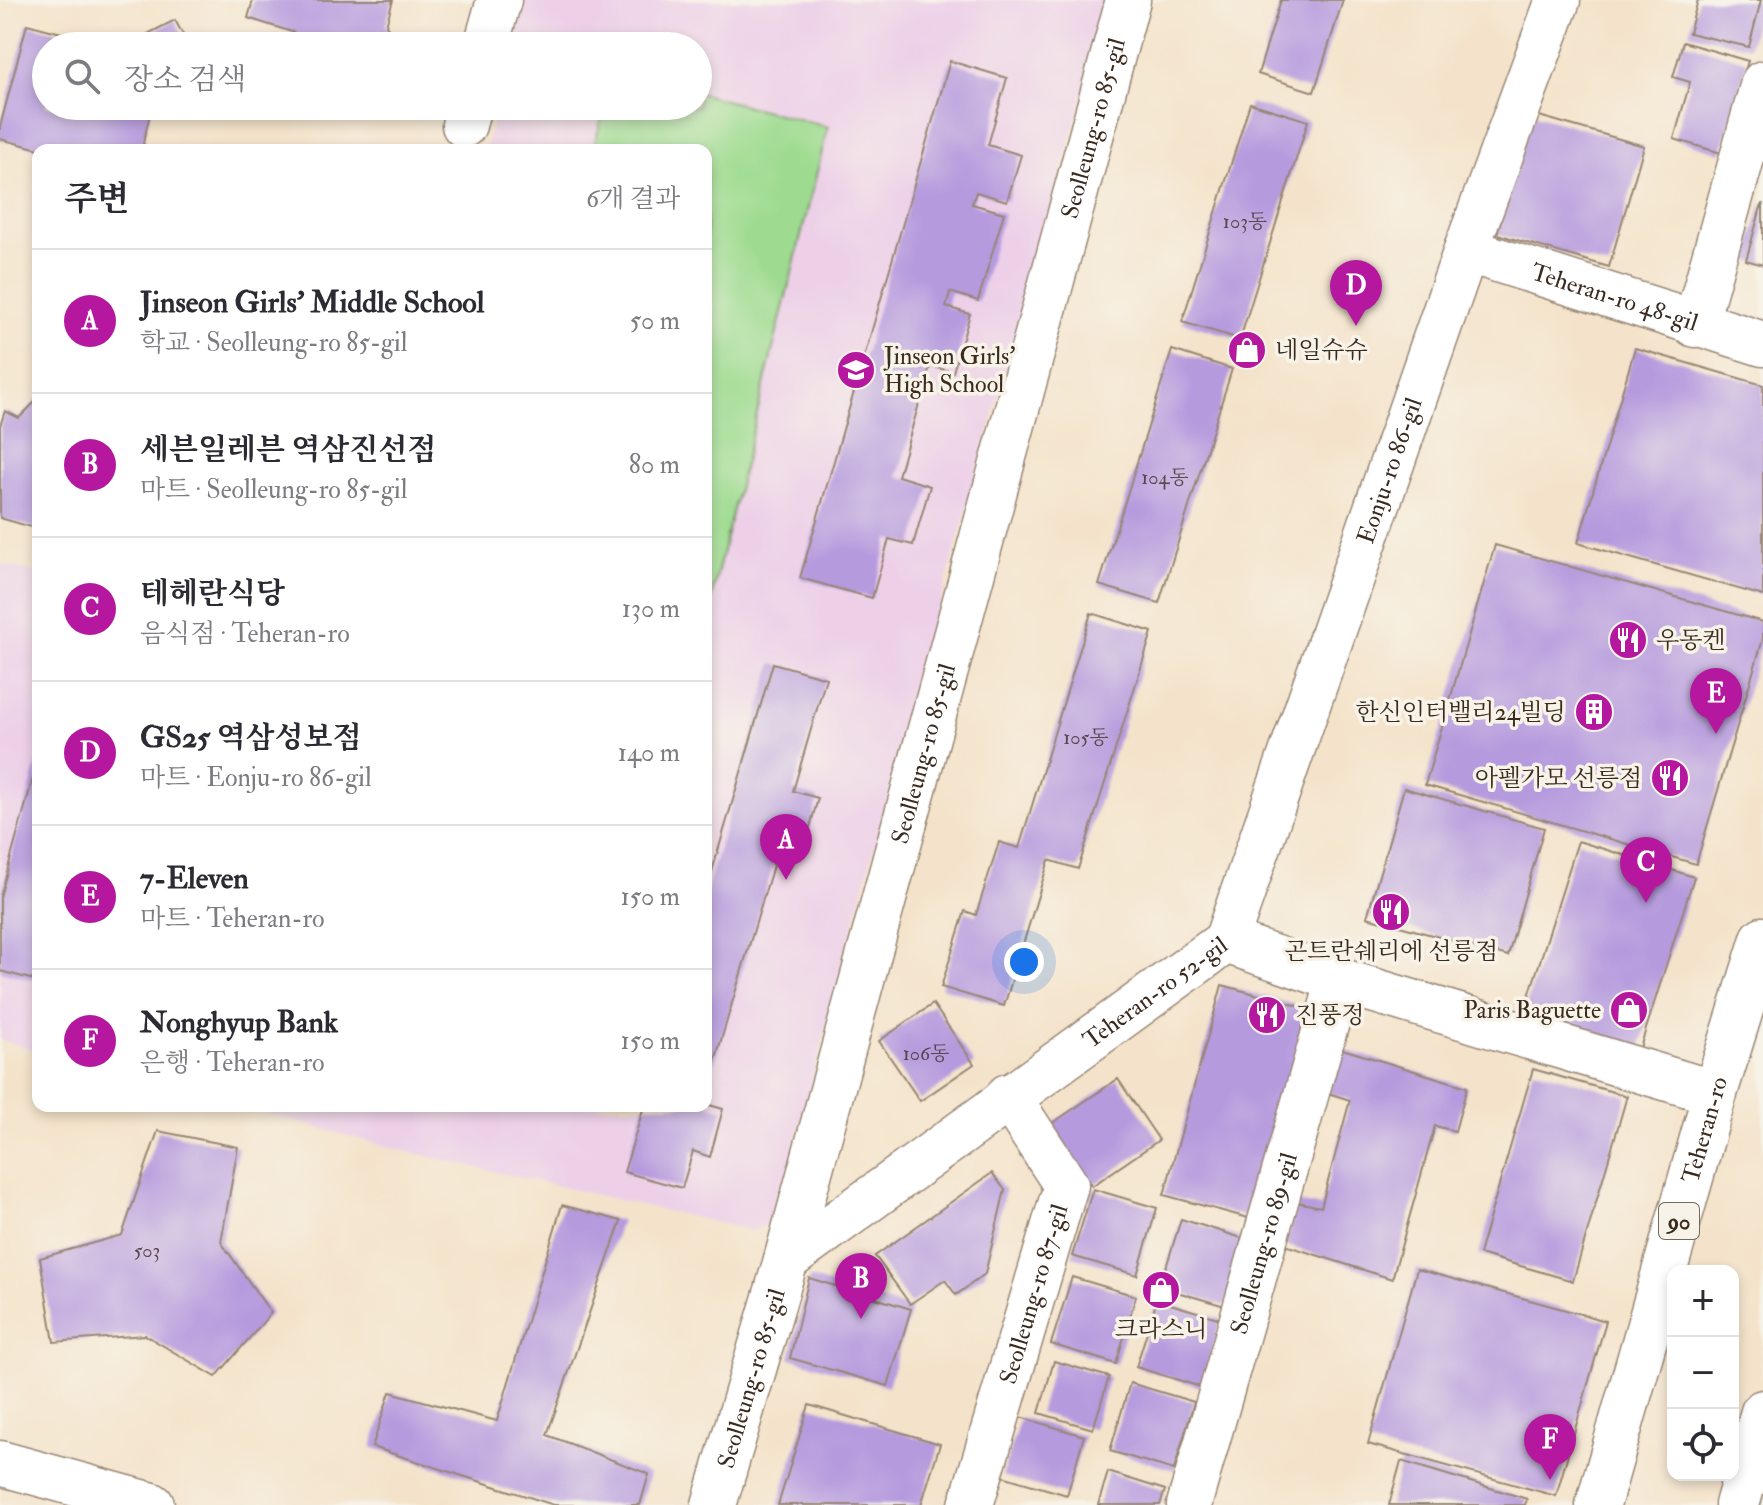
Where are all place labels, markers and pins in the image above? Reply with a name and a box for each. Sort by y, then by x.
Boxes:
pin: D [1330,260,1382,326]
shop icon: 네일슈슈 [1226,329,1268,371]
place label: 네일슈슈 [1275,335,1368,366]
place label: Jinseon Girls’ High School [883,341,1015,400]
school or university icon: Jinseon Girls’ High School [835,349,877,391]
restaurant icon: 우동켄 [1607,619,1649,661]
place label: 우동켄 [1656,625,1726,656]
pin: E [1690,668,1742,734]
building icon: 한신인터밸리24빌딩 [1573,691,1615,733]
place label: 한신인터밸리24빌딩 [1355,697,1566,728]
restaurant icon: 아펠가모 선릉점 [1649,757,1691,799]
place label: 아펠가모 선릉점 [1475,763,1642,794]
pin: A [760,814,812,880]
pin: C [1620,837,1672,903]
restaurant icon: 곤트란쉐리에 선릉점 [1370,891,1412,933]
place label: 곤트란쉐리에 선릉점 [1284,936,1498,967]
shop icon: Paris Baguette [1608,989,1650,1031]
restaurant icon: 진풍정 [1246,994,1288,1036]
place label: Paris Baguette [1463,995,1601,1026]
place label: 진풍정 [1295,1000,1365,1031]
pin: B [835,1253,887,1319]
shop icon: 크라스니 [1140,1269,1182,1311]
place label: 크라스니 [1115,1314,1207,1345]
pin: F [1524,1414,1576,1480]

